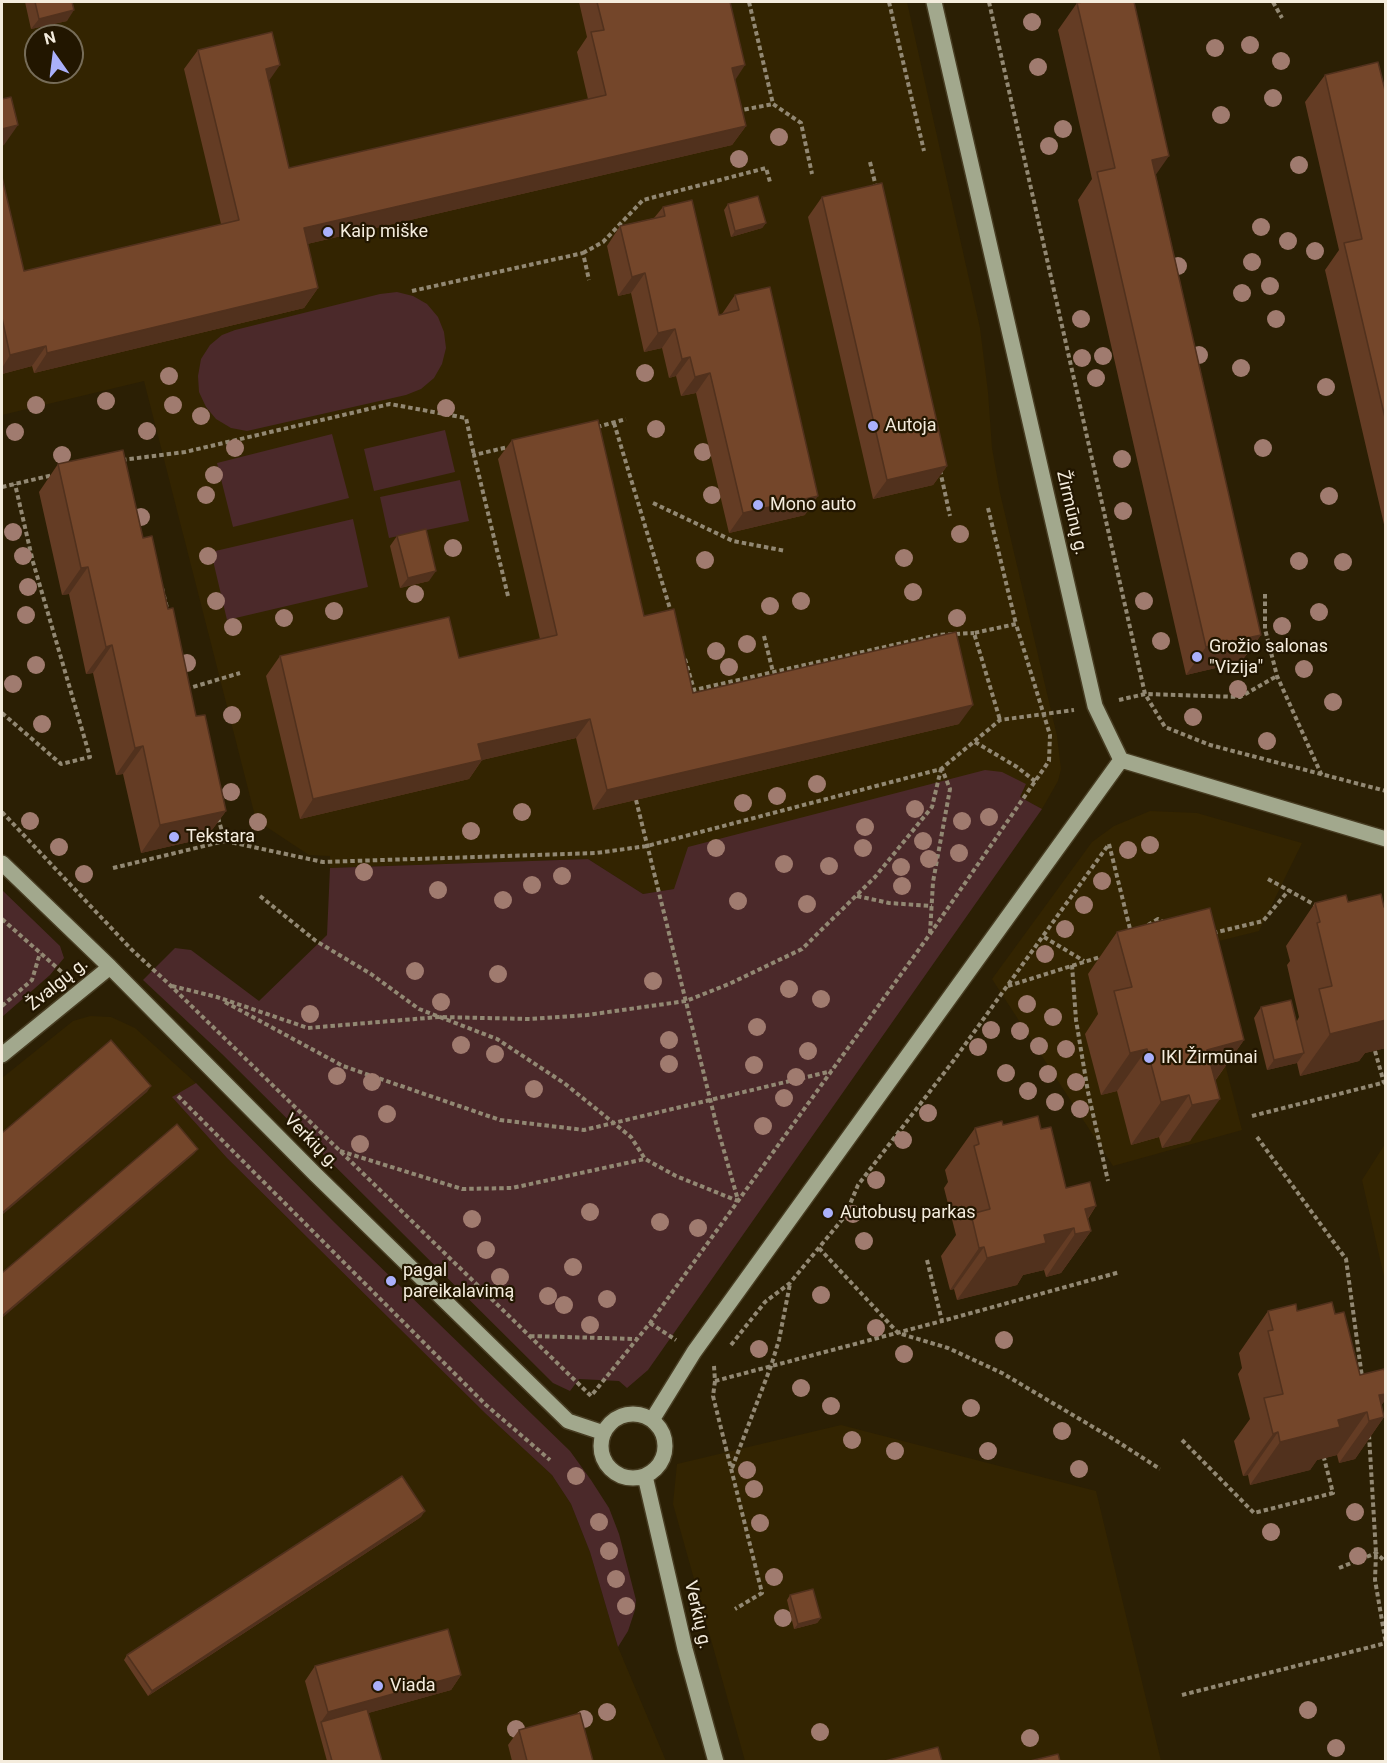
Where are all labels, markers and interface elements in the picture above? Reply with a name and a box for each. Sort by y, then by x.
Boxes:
north arrow [24,24,84,84]
text: N [42,27,58,49]
place label: Kaip miške [340,221,428,243]
marker: Kaip miške [321,225,335,239]
place label: Autoja [885,415,937,437]
marker: Autoja [866,419,880,433]
street label: Žirmūnų g. [1051,469,1091,557]
place label: Mono auto [770,494,856,516]
marker: Mono auto [751,498,765,512]
place label: Grožio salonas "Vizija" [1209,636,1328,678]
marker: Grožio salonas "Vizija" [1190,650,1204,664]
place label: Tekstara [186,826,255,848]
marker: Tekstara [167,830,181,844]
street label: Žvalgų g. [23,954,93,1016]
place label: IKI Žirmūnai [1161,1047,1258,1069]
marker: IKI Žirmūnai [1142,1051,1156,1065]
street label: Verkių g. [279,1110,343,1174]
place label: Autobusų parkas [840,1202,975,1224]
marker: Autobusų parkas [821,1206,835,1220]
place label: pagal pareikalavimą [403,1260,514,1302]
marker: pagal pareikalavimą [384,1274,398,1288]
street label: Verkių g. [679,1579,715,1651]
place label: Viada [390,1675,436,1697]
marker: Viada [371,1679,385,1693]

